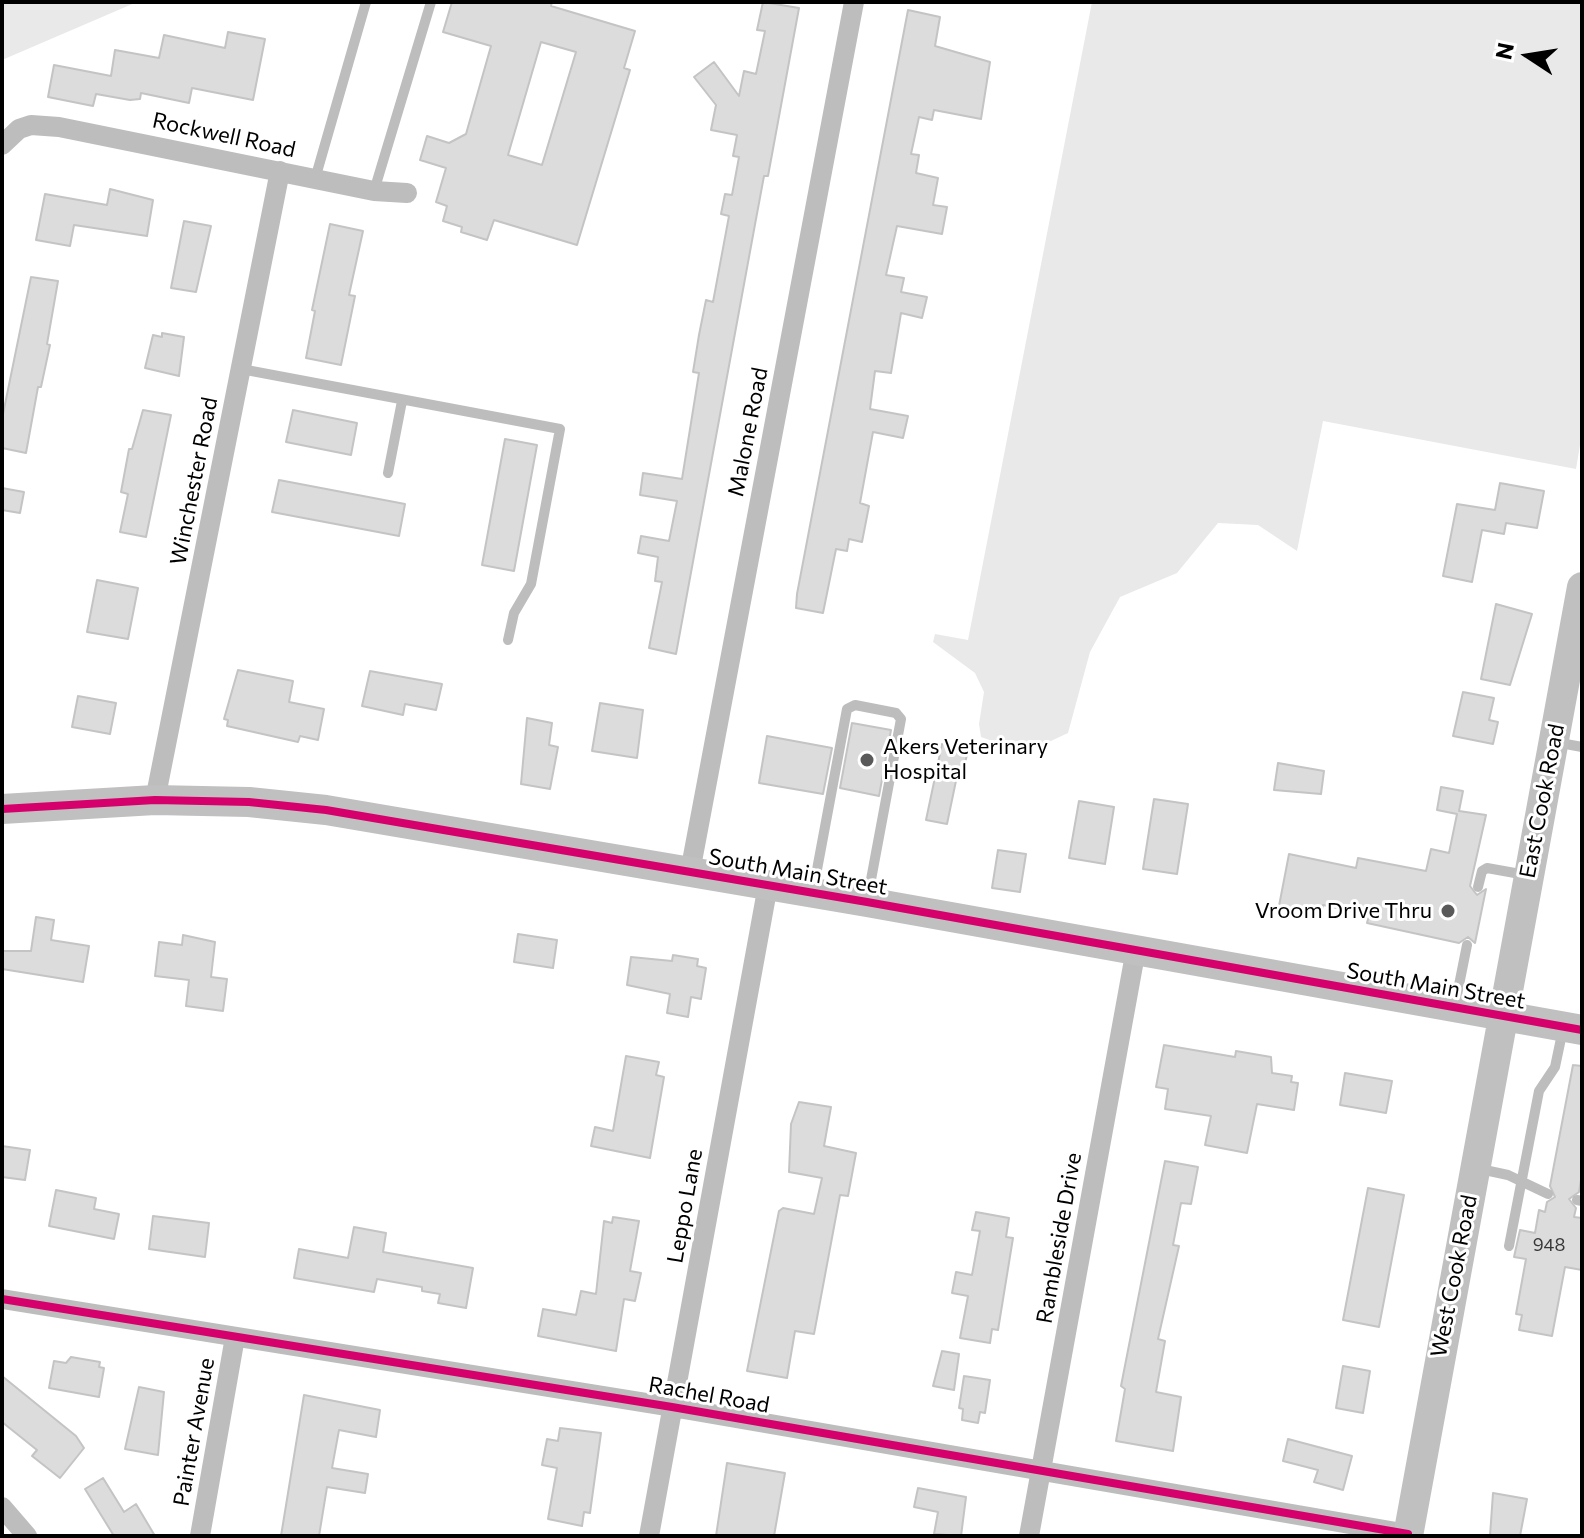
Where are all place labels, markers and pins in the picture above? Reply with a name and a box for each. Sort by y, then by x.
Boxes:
place label: Akers Veterinary Hospital [883,734,1048,786]
marker: Akers Veterinary Hospital [858,751,876,769]
place label: Vroom Drive Thru [1255,898,1432,924]
marker: Vroom Drive Thru [1439,902,1457,920]

